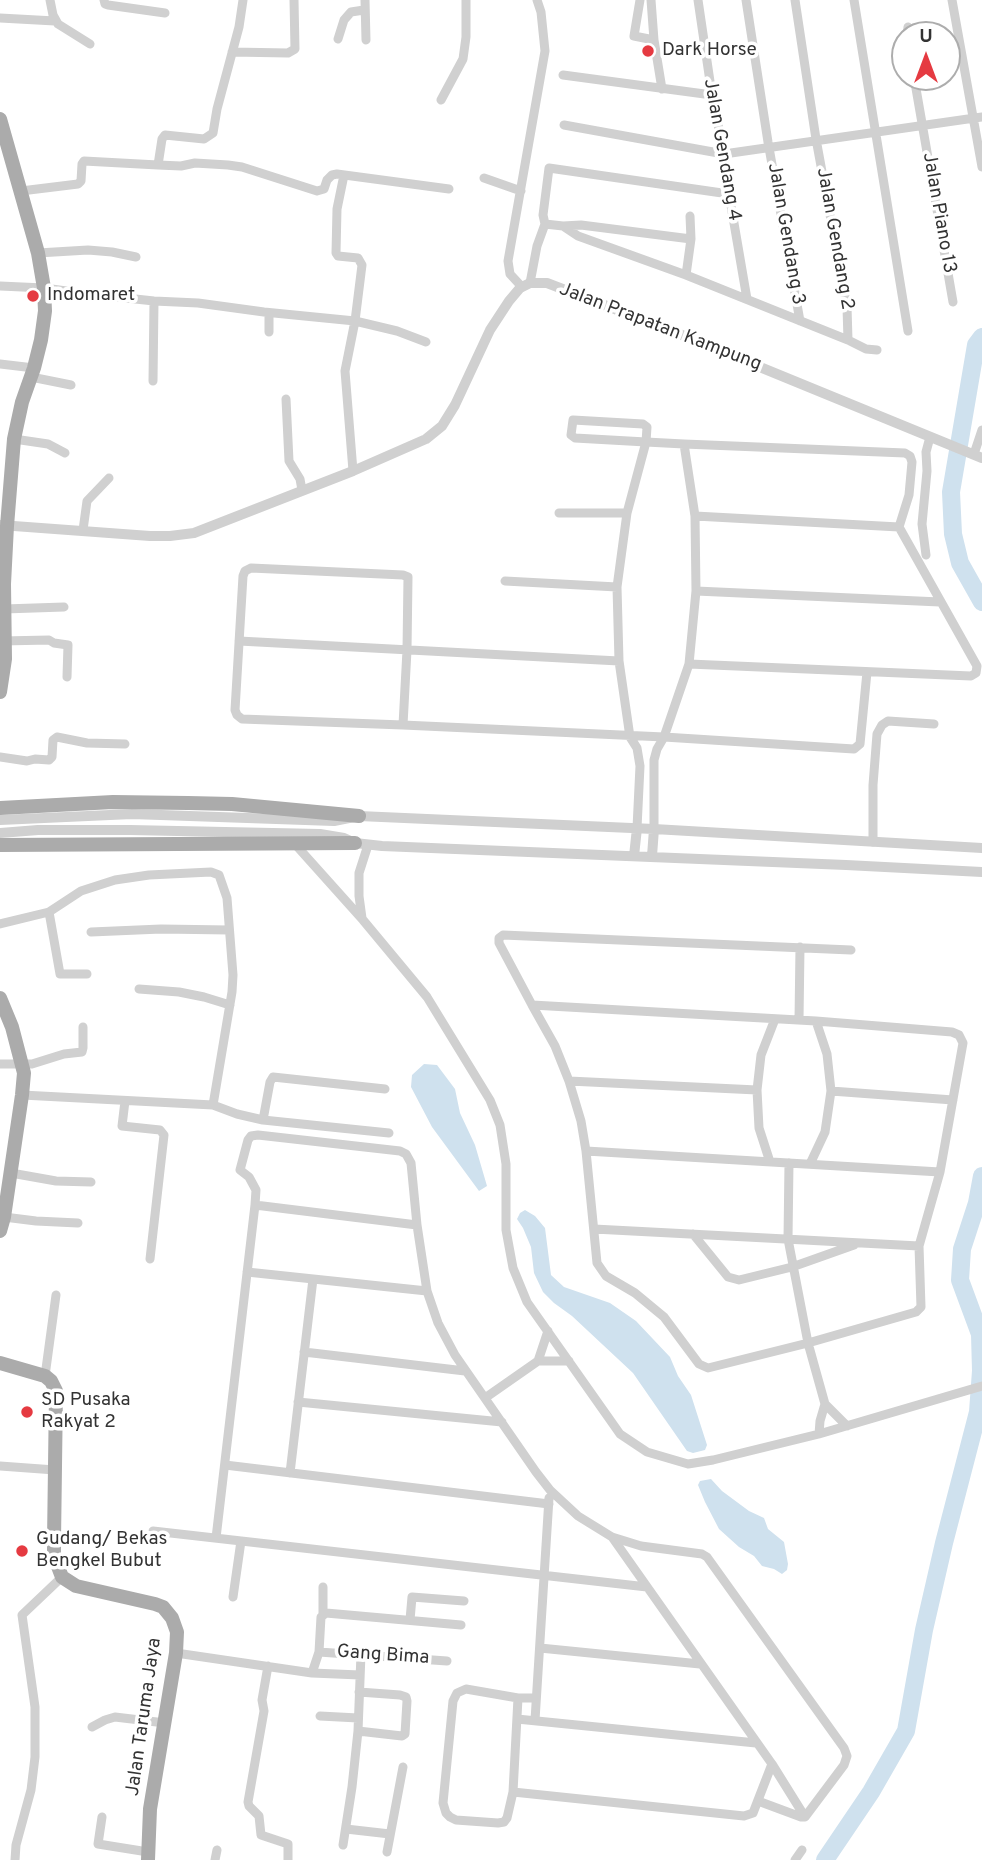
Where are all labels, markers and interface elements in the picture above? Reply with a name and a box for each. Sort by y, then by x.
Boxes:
north arrow [891,21,961,91]
text: U [919,25,933,49]
place label: Dark Horse [662,40,757,62]
marker: Dark Horse [640,43,656,59]
street label: Jalan Gendang 4 [697,77,745,223]
street label: Jalan Piano 13 [916,151,960,275]
street label: Jalan Gendang 3 [761,161,809,307]
street label: Jalan Gendang 2 [810,166,858,312]
street label: Jalan Prapatan Kampung [555,279,765,377]
place label: Indomaret [47,285,135,307]
marker: Indomaret [25,288,41,304]
place label: SD Pusaka Rakyat 2 [41,1390,131,1434]
marker: SD Pusaka Rakyat 2 [19,1404,35,1420]
place label: Gudang/ Bekas Bengkel Bubut [36,1529,167,1573]
marker: Gudang/ Bekas Bengkel Bubut [14,1543,30,1559]
street label: Jalan Taruma Jaya [123,1636,167,1798]
street label: Gang Bima [336,1641,430,1671]

